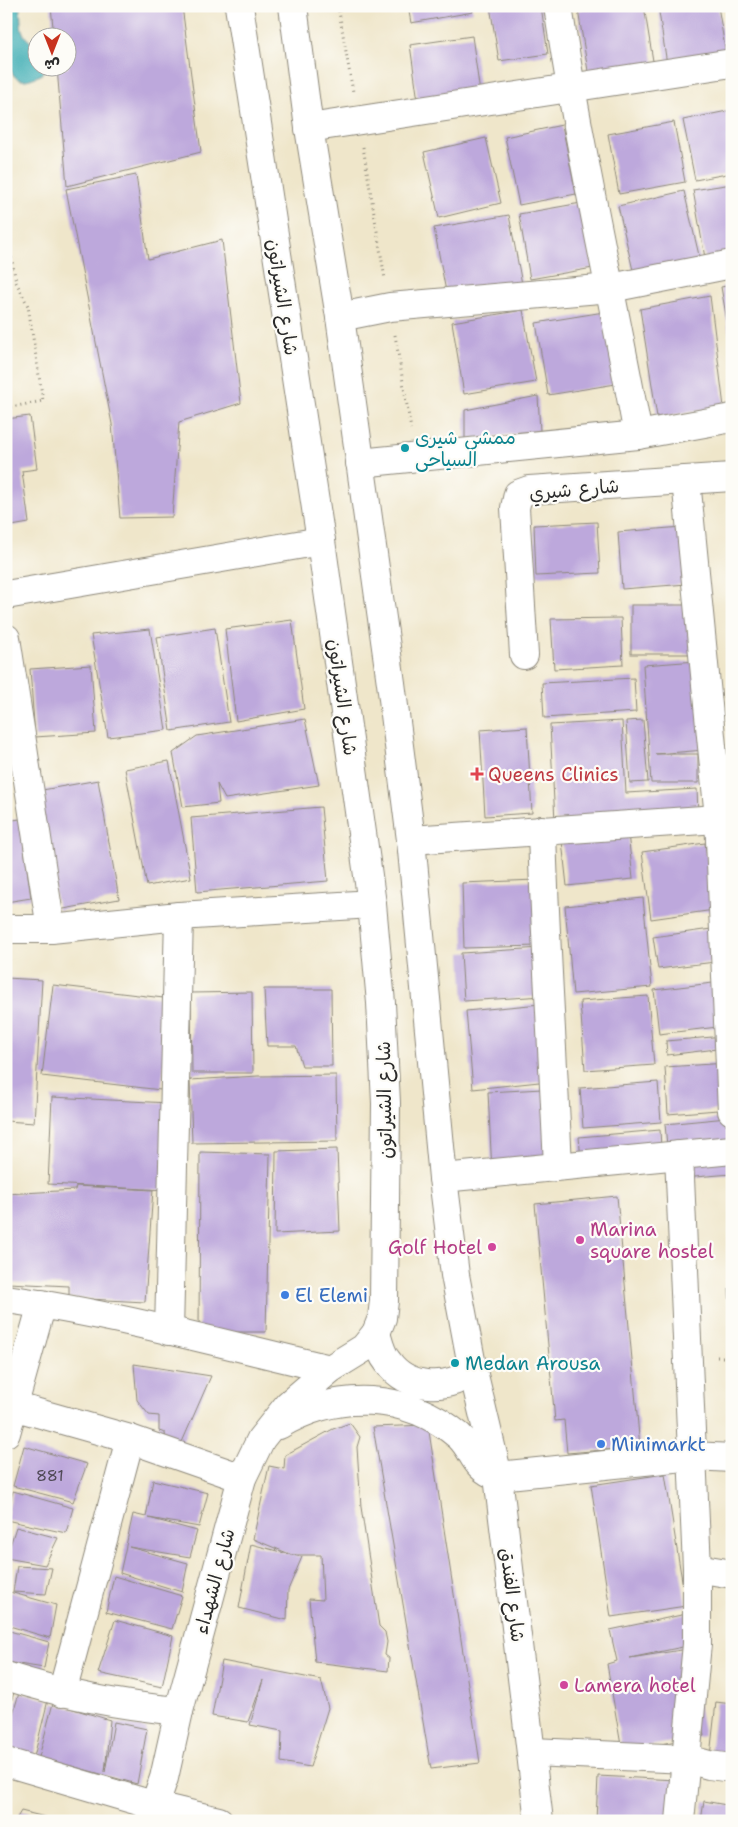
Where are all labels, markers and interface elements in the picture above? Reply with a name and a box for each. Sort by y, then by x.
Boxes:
north arrow [28,28,78,78]
text: ش [44,56,60,74]
street label: شارع الشيراتون [260,237,304,357]
place label: ممشى شيرى السياحى [415,425,516,472]
marker: ممشى شيرى السياحى [399,442,411,454]
street label: شارع شيري [528,473,620,508]
street label: شارع الشيراتون [321,637,363,757]
place label: Queens Clinics [488,762,619,787]
marker: Queens Clinics [470,767,484,781]
street label: شارع الشيراتون [371,1041,399,1159]
place label: Marina square hostel [590,1217,714,1264]
marker: Marina square hostel [574,1234,586,1246]
place label: Golf Hotel [388,1235,482,1260]
marker: Golf Hotel [486,1241,498,1253]
place label: El Elemi [295,1283,368,1308]
marker: El Elemi [279,1289,291,1301]
place label: Medan Arousa [465,1351,601,1376]
marker: Medan Arousa [449,1357,461,1369]
place label: Minimarkt [611,1432,706,1457]
marker: Minimarkt [595,1438,607,1450]
house number: 881 [36,1465,64,1486]
street label: شارع الشهداء [188,1526,242,1637]
street label: شارع الفندق [493,1546,531,1644]
place label: Lamera hotel [574,1673,696,1698]
marker: Lamera hotel [558,1679,570,1691]

